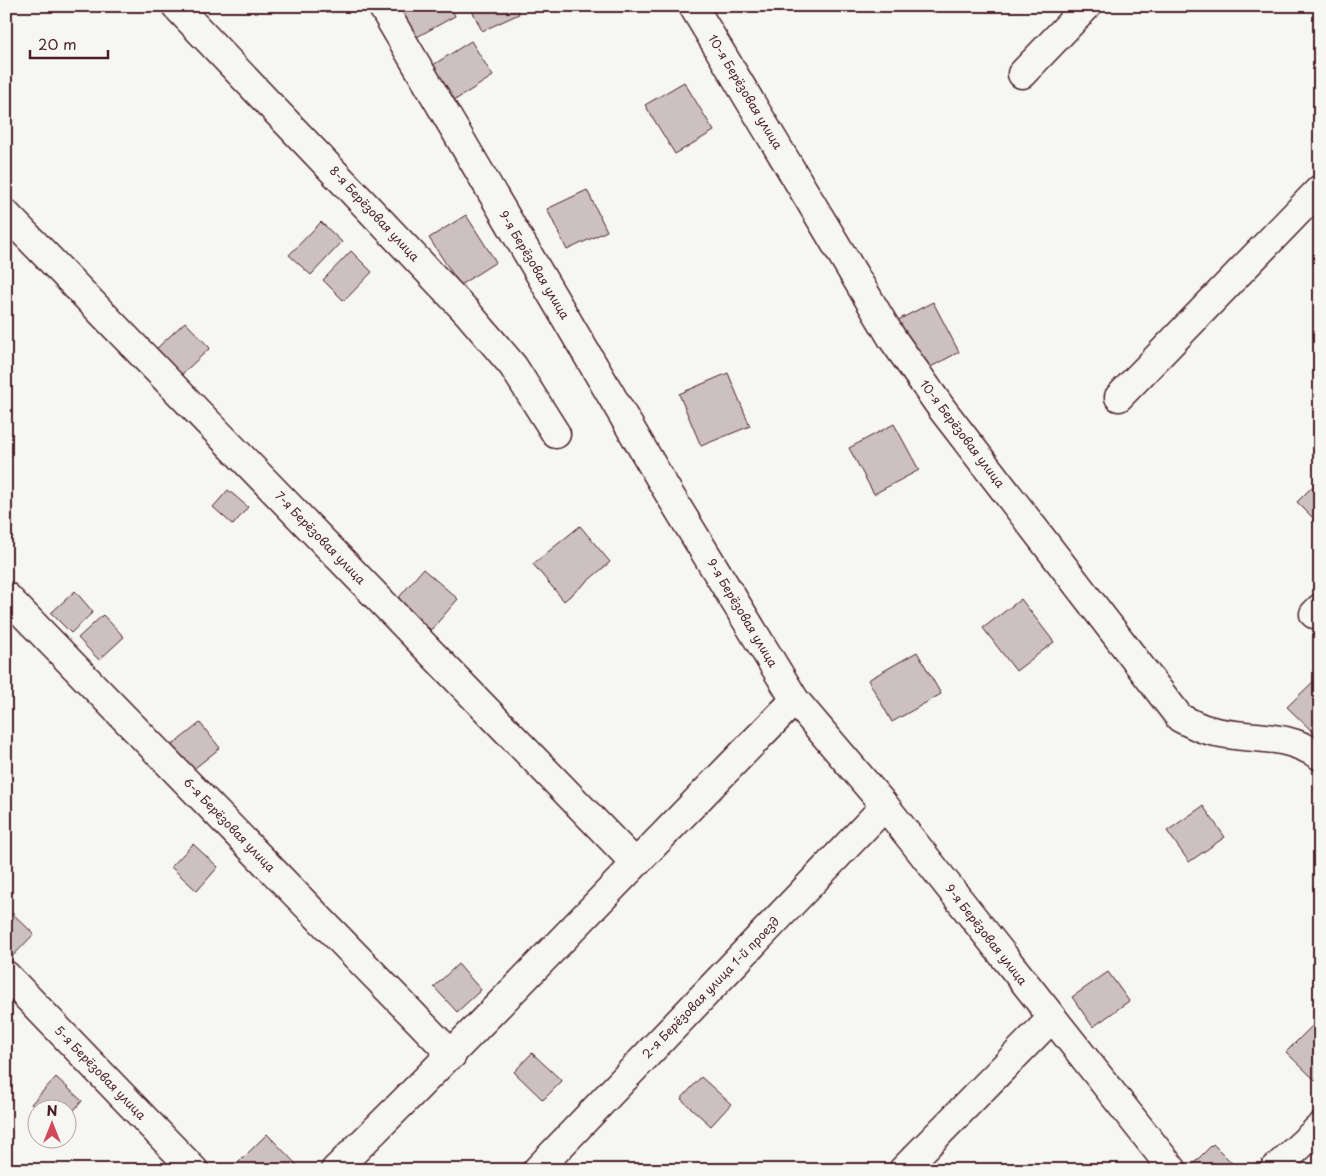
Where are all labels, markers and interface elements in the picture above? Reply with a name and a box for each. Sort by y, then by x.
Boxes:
scale bar [30,28,108,60]
street label: 10-я Берёзовая улица [704,31,788,153]
text: 20 m [38,32,77,55]
street label: 8-я Берёзовая улица [326,162,424,265]
street label: 9-я Берёзовая улица [495,207,575,323]
street label: 10-я Берёзовая улица [916,376,1010,492]
street label: 7-я Берёзовая улица [271,487,370,588]
street label: 9-я Берёзовая улица [703,555,783,671]
street label: 6-я Берёзовая улица [180,773,280,876]
street label: 9-я Берёзовая улица [942,880,1032,989]
street label: 2-я Берёзовая улица 1-й проезд [637,912,783,1062]
street label: 5-я Берёзовая улица [51,1021,151,1124]
north arrow [28,1098,78,1148]
text: N [46,1100,58,1121]

